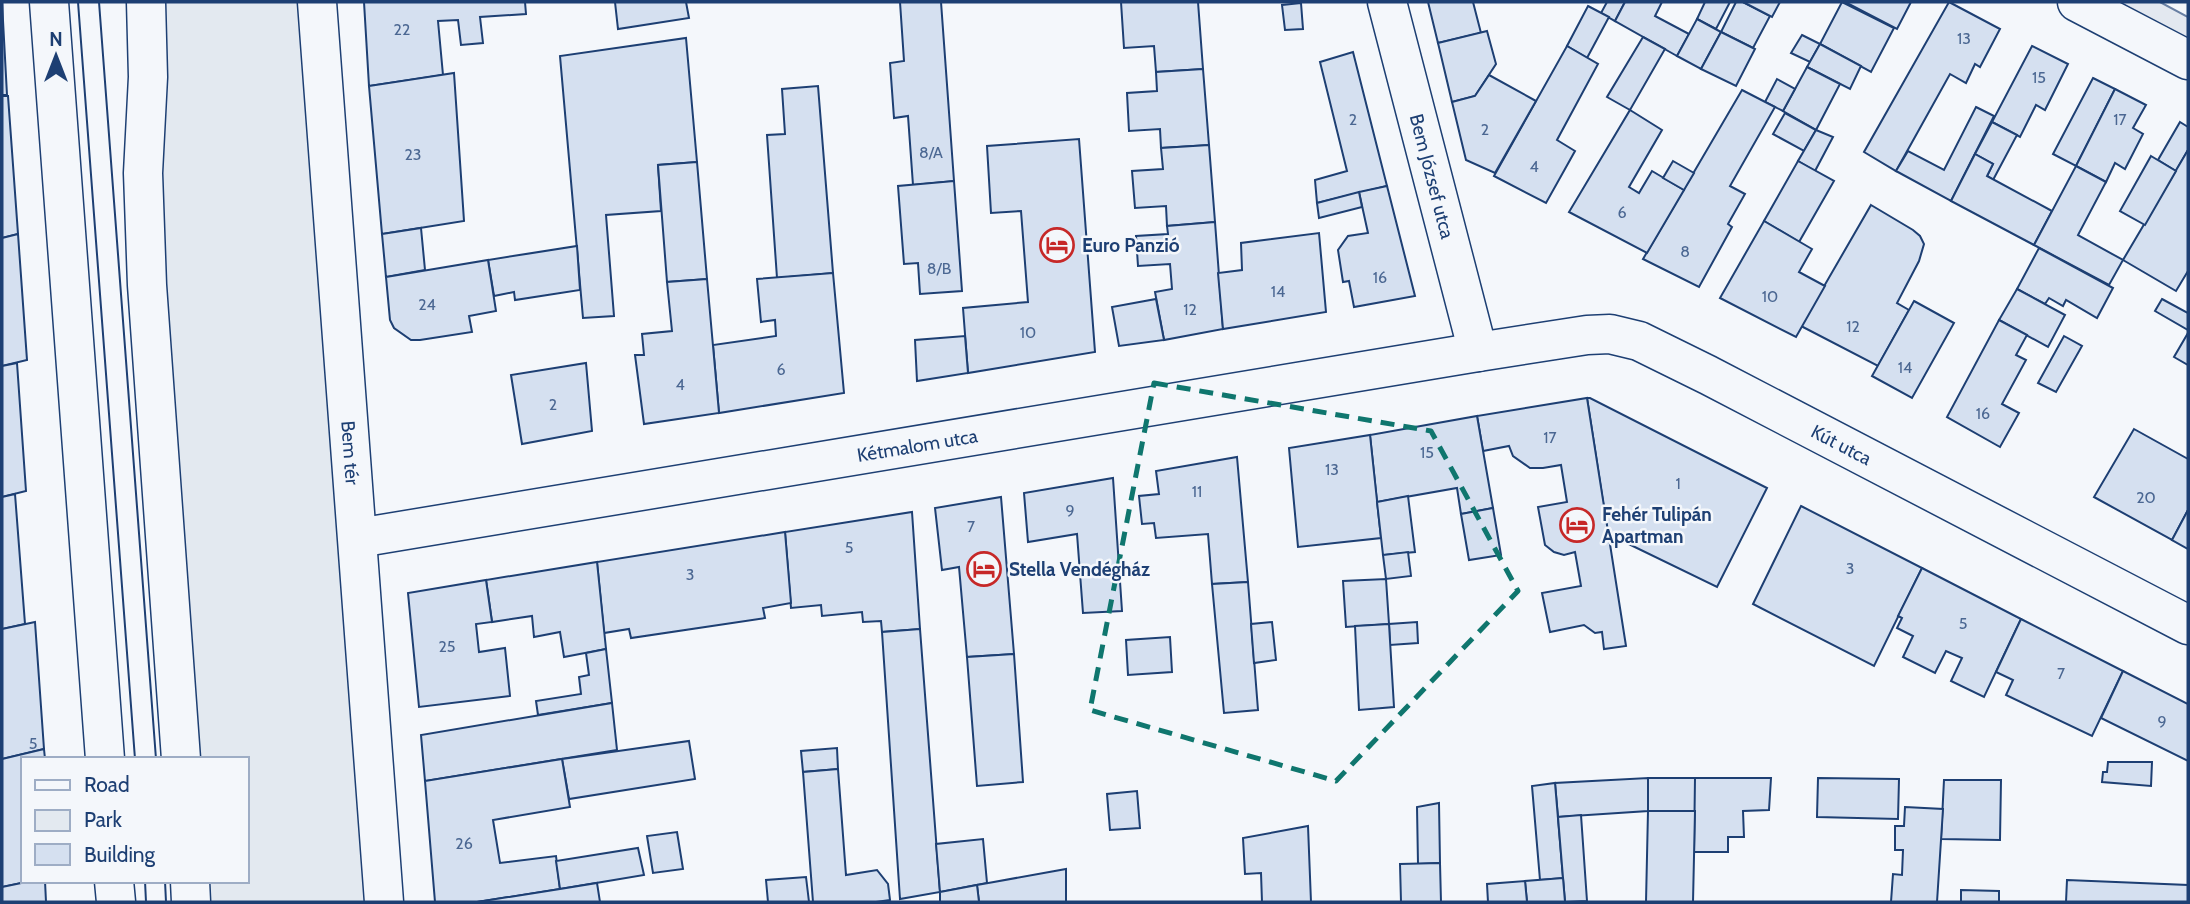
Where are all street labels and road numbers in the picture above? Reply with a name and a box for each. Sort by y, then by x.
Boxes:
street label: Bem József utca [1405,111,1459,241]
street label: Bem tér [336,420,364,486]
street label: Kút utca [1807,420,1875,470]
street label: Kétmalom utca [855,424,979,467]

